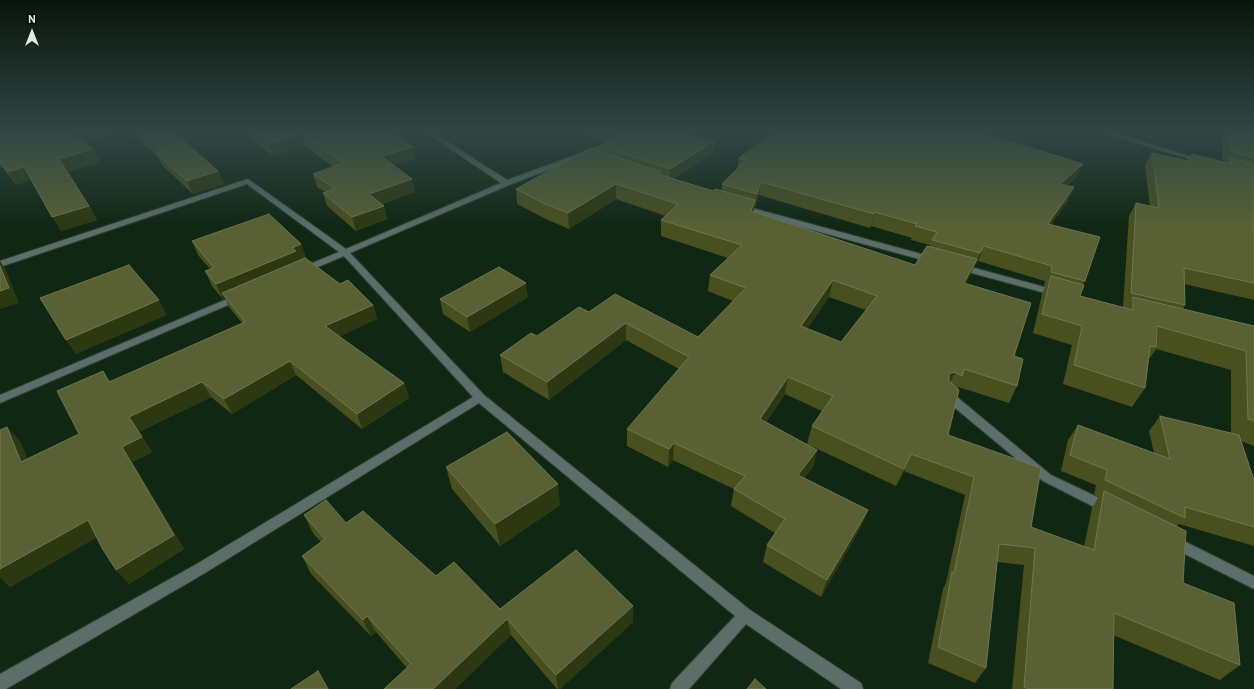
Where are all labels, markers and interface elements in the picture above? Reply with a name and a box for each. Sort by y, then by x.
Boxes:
north arrow [12,12,52,52]
text: N [28,13,36,27]

